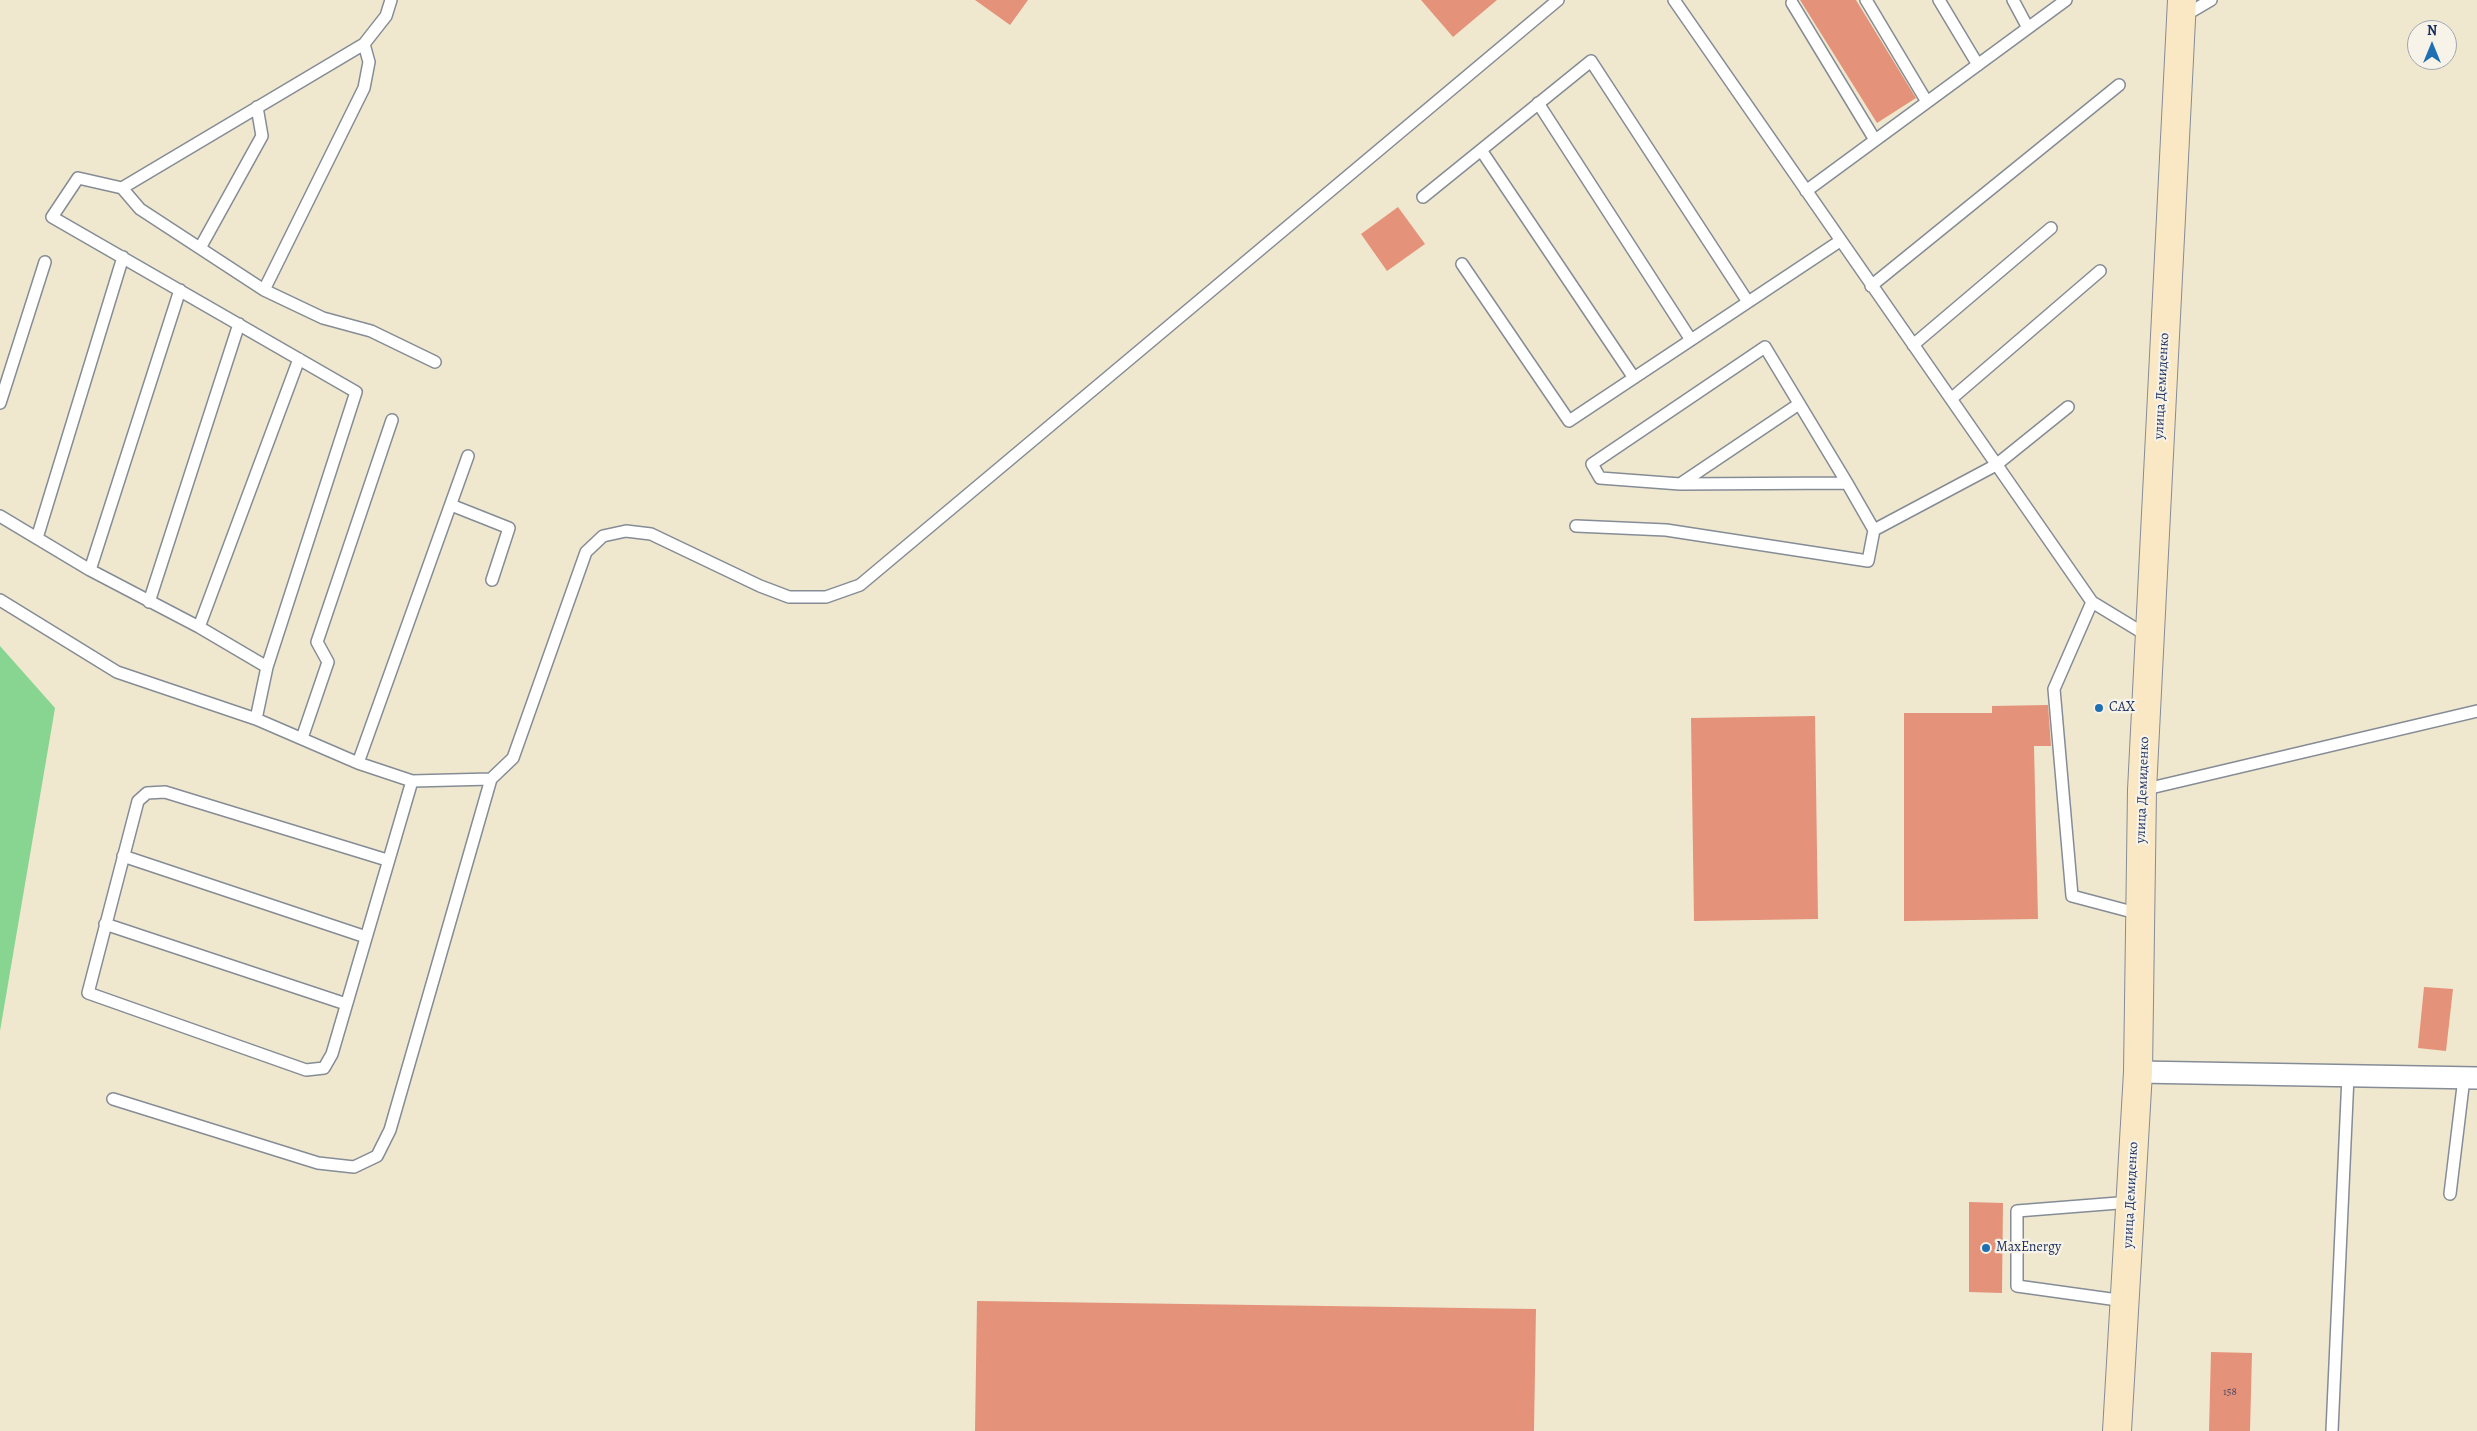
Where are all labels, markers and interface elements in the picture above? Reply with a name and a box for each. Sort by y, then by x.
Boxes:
north arrow [2407,20,2457,70]
text: N [2427,21,2437,40]
street label: улица Демиденко [2151,332,2173,440]
place label: САХ [2109,700,2135,716]
marker: САХ [2093,702,2105,714]
street label: улица Демиденко [2133,736,2153,844]
street label: улица Демиденко [2120,1141,2142,1249]
place label: MaxEnergy [1996,1240,2061,1256]
marker: MaxEnergy [1980,1242,1992,1254]
house number: 158 [2223,1385,2237,1399]

